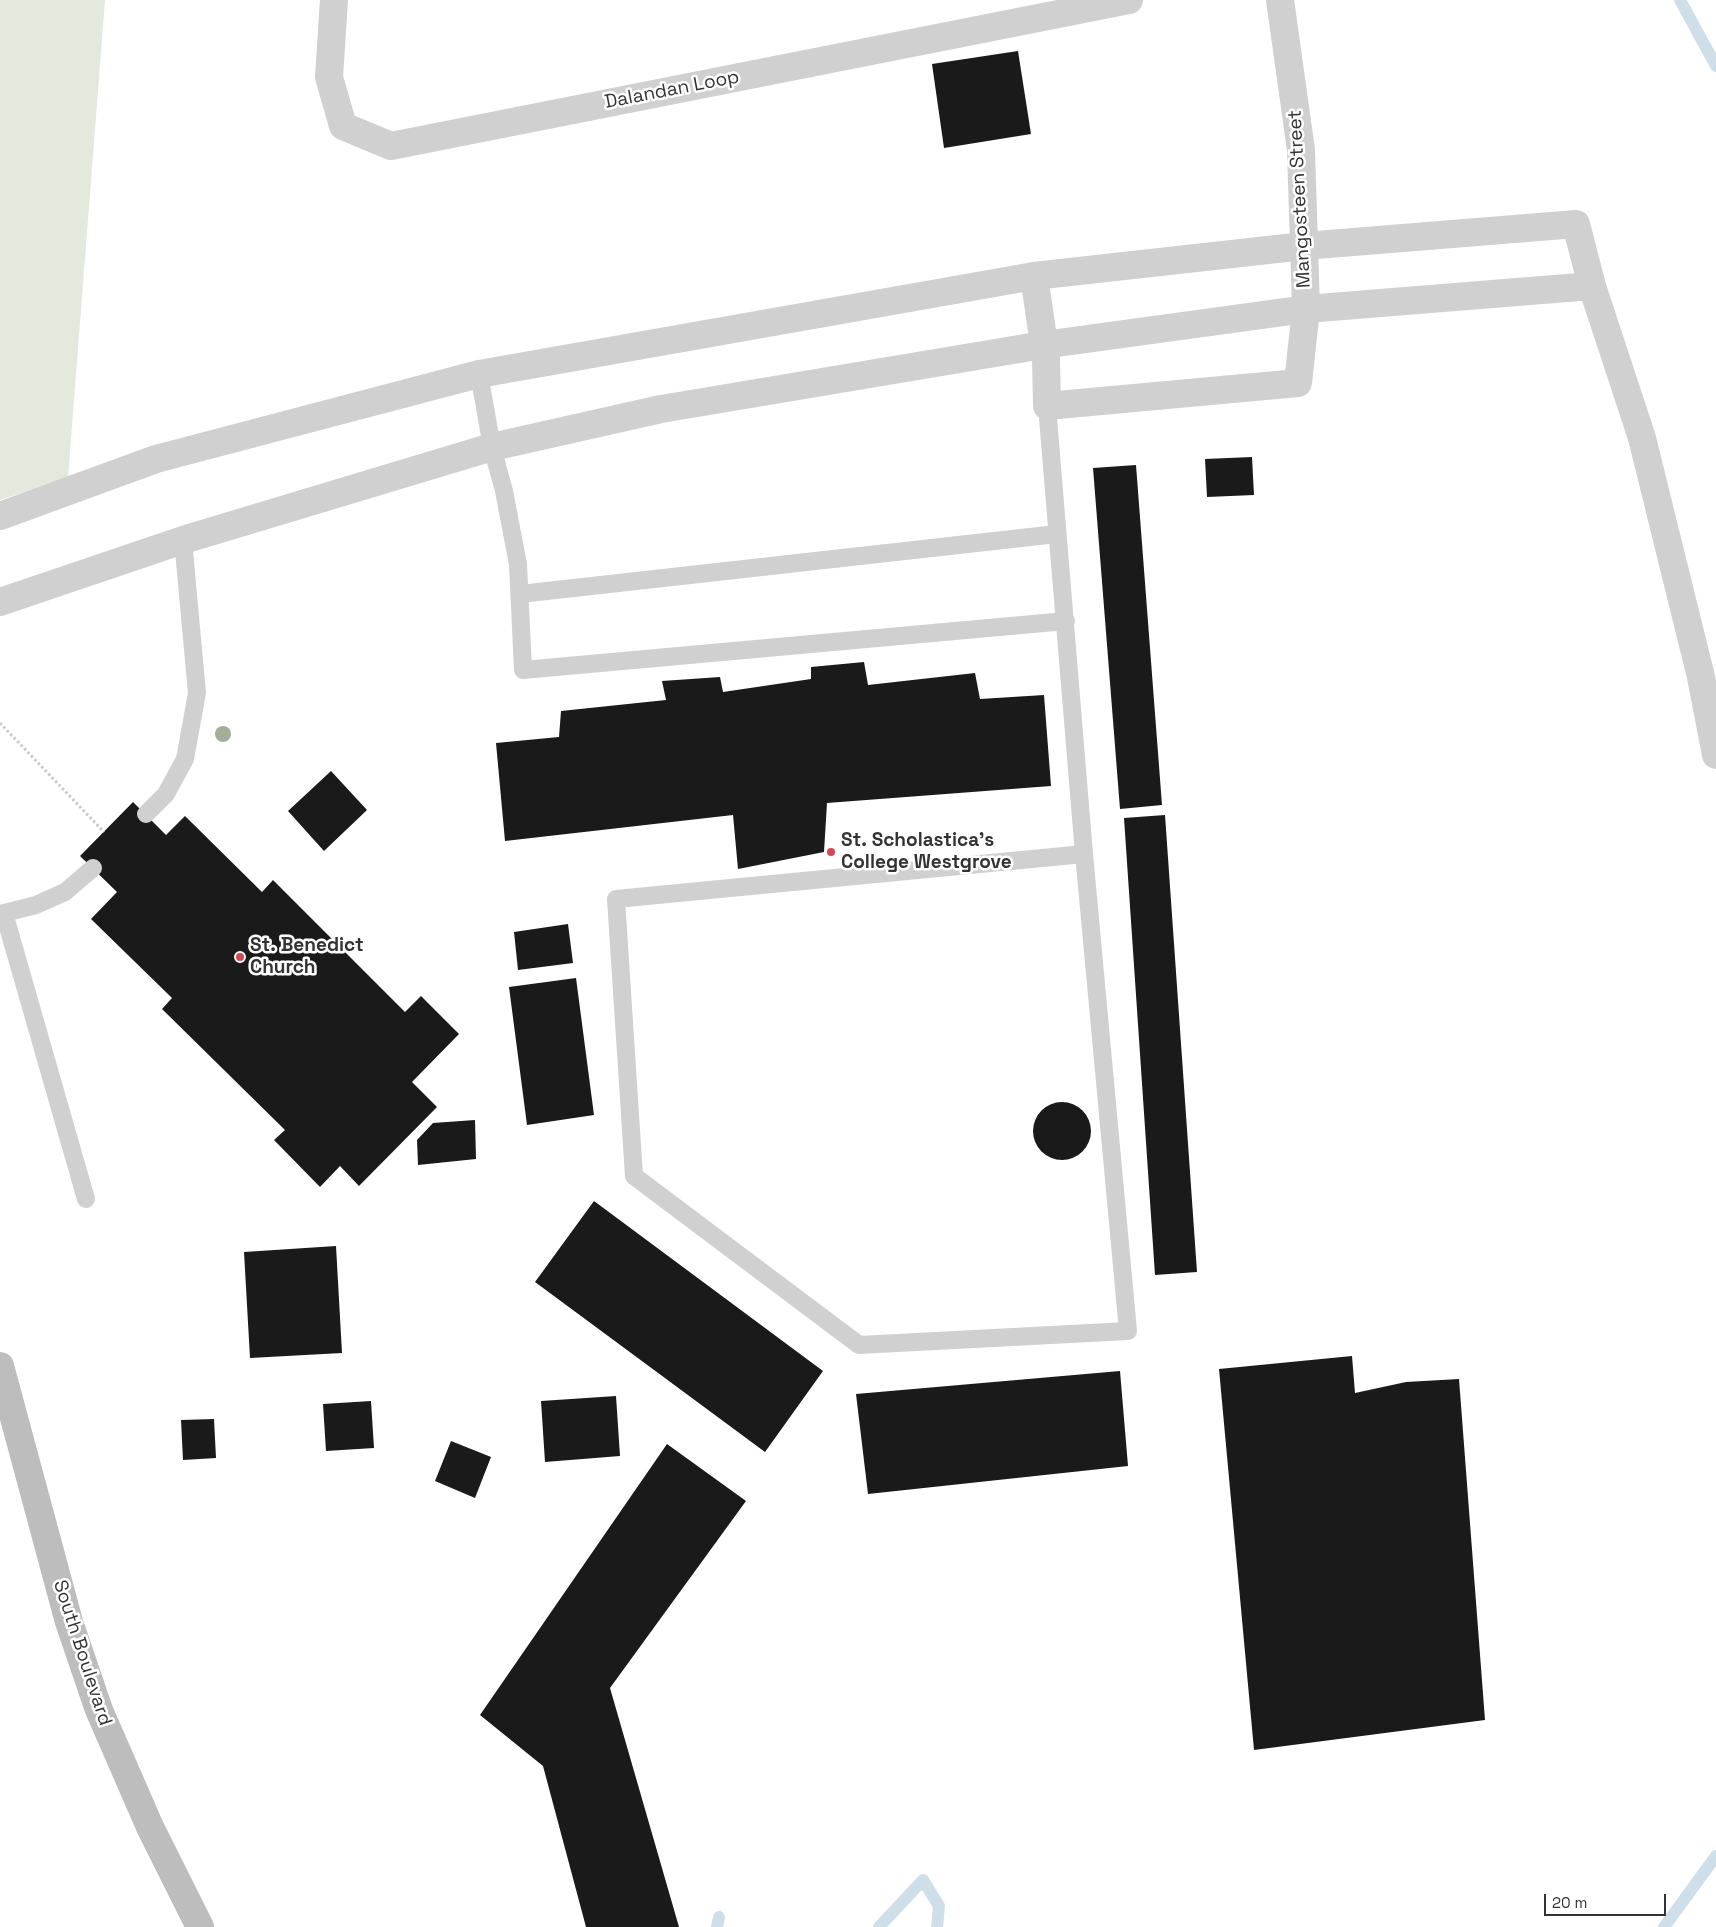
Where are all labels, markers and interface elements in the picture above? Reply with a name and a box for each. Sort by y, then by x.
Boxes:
street label: Dalandan Loop [603,66,741,114]
street label: Mangosteen Street [1284,109,1316,289]
place label: St. Scholastica's College Westgrove [841,830,1012,874]
marker: St. Scholastica's College Westgrove [825,846,837,858]
place label: St. Benedict Church [250,935,364,979]
marker: St. Benedict Church [234,951,246,963]
street label: South Boulevard [48,1577,116,1729]
scale bar [1546,1884,1668,1916]
text: 20 m [1552,1893,1587,1912]

